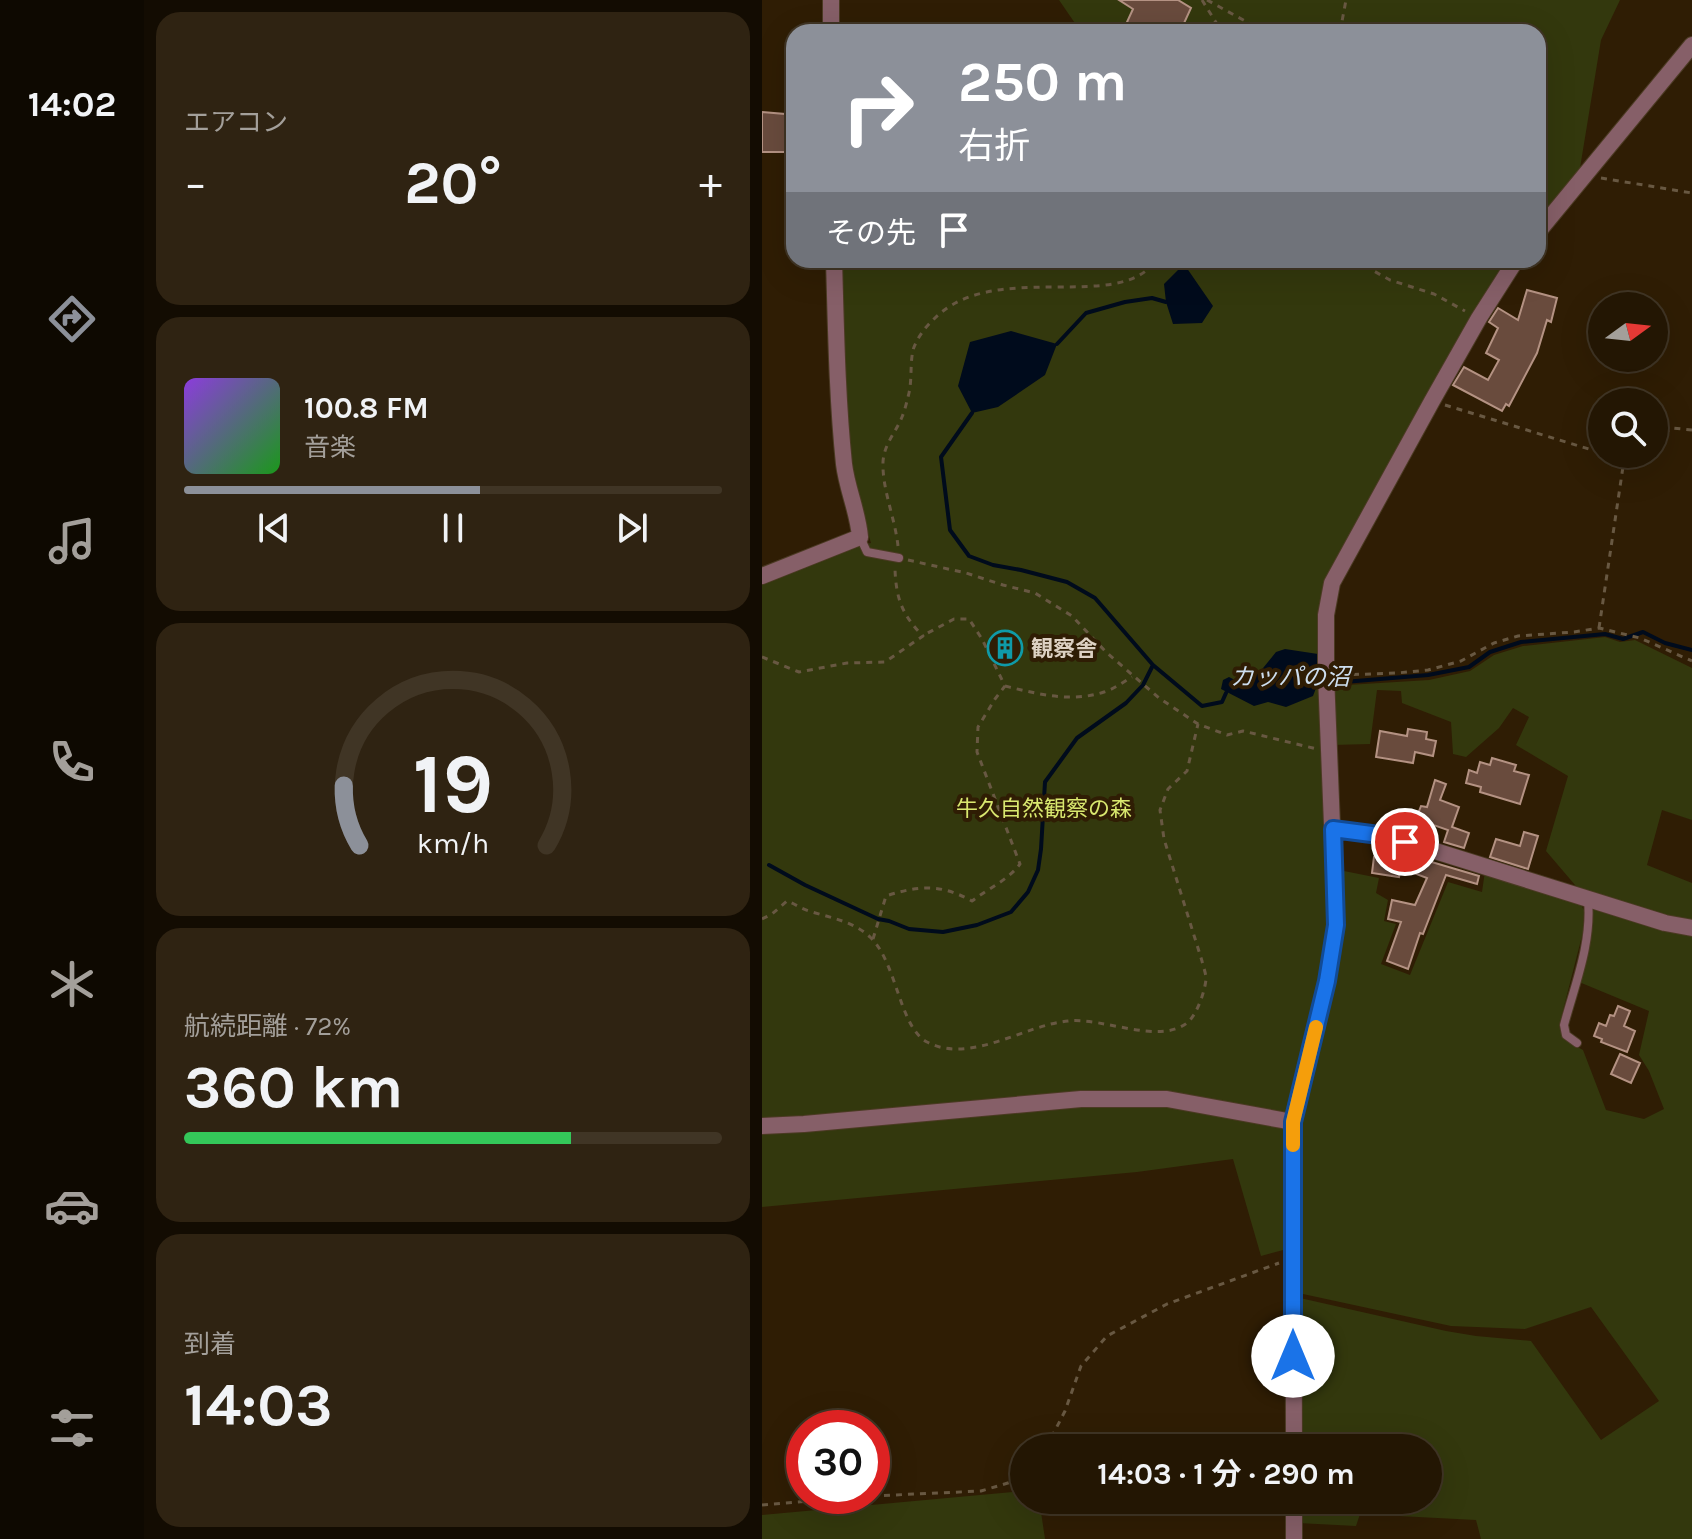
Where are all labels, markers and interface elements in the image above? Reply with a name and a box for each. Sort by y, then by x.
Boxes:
text: 250 m [958,49,1127,114]
icon: right [826,56,930,160]
text: 14:02 [28,83,116,125]
text: エアコン [184,107,288,138]
text: 右折 [958,125,1030,167]
text: 20° [404,148,502,218]
text: − [184,158,207,209]
text: + [699,158,722,209]
icon: arrive [932,208,976,252]
text: その先 [826,215,916,251]
icon: directions [44,291,100,347]
north arrow [1588,292,1668,372]
map controls [1588,292,1668,468]
button: search [1588,388,1668,468]
text: 100.8 FM [304,390,429,426]
text: 音楽 [304,432,356,463]
icon: previous [252,506,296,550]
icon: pause [431,506,475,550]
icon: next [610,506,654,550]
icon: music [44,513,100,569]
building icon: 観察舎 [986,629,1024,667]
place label: 観察舎 [1031,636,1097,662]
water label: カッパの沼 [1230,663,1353,691]
icon: phone [44,734,100,790]
text: 19 [413,735,493,832]
park label: 牛久自然観察の森 [956,796,1132,822]
pin [1371,808,1439,876]
icon: arrive [1383,820,1427,864]
text: km/h [417,827,489,860]
icon: climate [44,956,100,1012]
text: 航続距離 · 72% [184,1011,351,1042]
text: 360 km [184,1052,403,1122]
icon: car [44,1178,100,1234]
position arrow [1251,1314,1335,1398]
text: 到着 [184,1329,236,1360]
text: 14:03 [184,1370,333,1440]
icon: filters [44,1400,100,1456]
speed limit sign: 30 [786,1410,890,1514]
text: 14:03 · 1 分 · 290 m [1097,1456,1355,1492]

